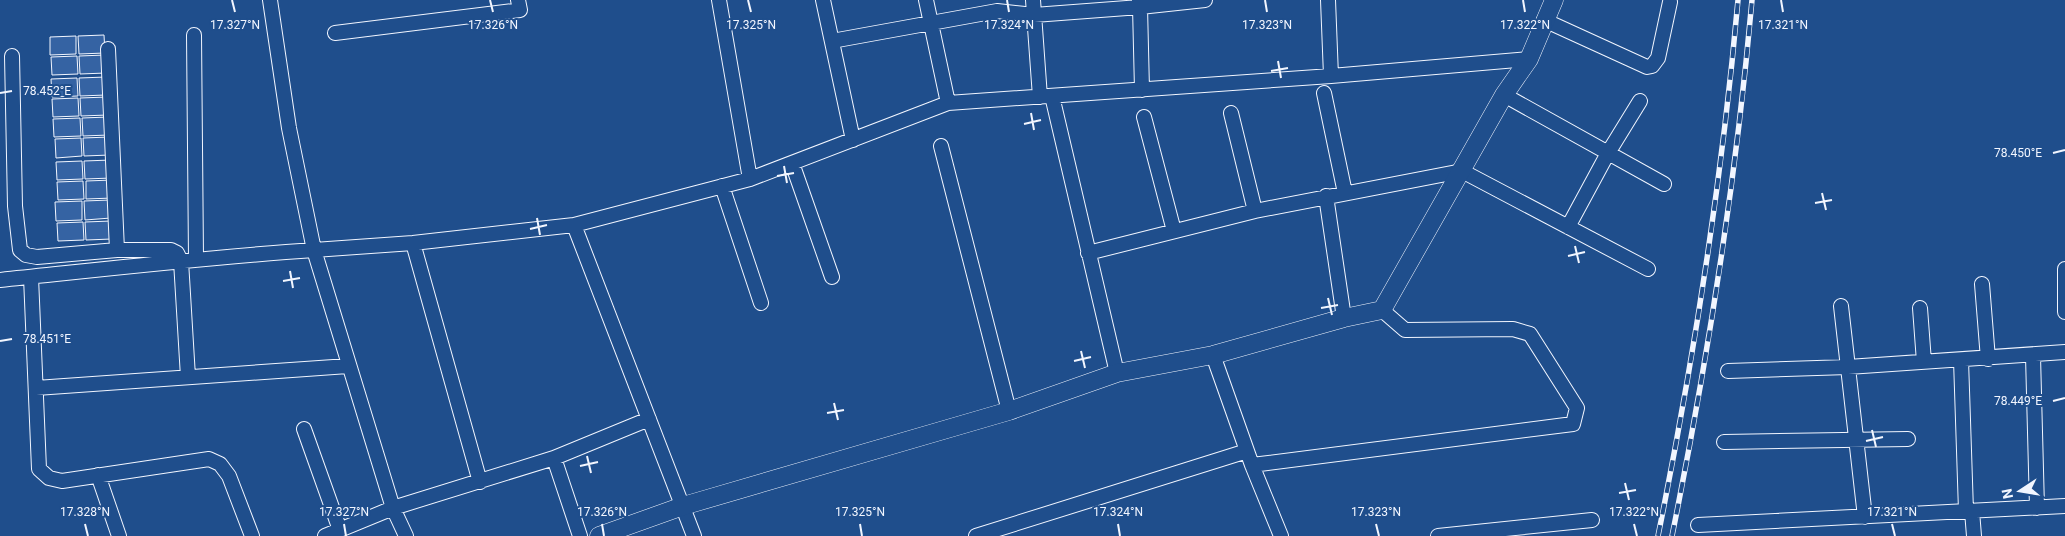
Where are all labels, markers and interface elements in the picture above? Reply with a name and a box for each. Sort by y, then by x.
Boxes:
text: 17.327°N [210,18,260,32]
text: 17.326°N [468,18,518,32]
text: 17.325°N [726,18,776,32]
text: 17.324°N [984,18,1034,32]
text: 17.323°N [1242,18,1292,32]
text: 17.322°N [1500,18,1550,32]
text: 17.321°N [1758,18,1808,32]
text: 78.452°E [23,84,71,98]
text: 78.450°E [1994,146,2042,160]
text: 78.451°E [23,332,71,346]
text: 78.449°E [1994,394,2042,408]
north arrow [1995,466,2045,516]
text: N [1998,487,2016,500]
text: 17.328°N [60,505,110,519]
text: 17.327°N [319,505,369,519]
text: 17.326°N [577,505,627,519]
text: 17.325°N [835,505,885,519]
text: 17.324°N [1093,505,1143,519]
text: 17.323°N [1351,505,1401,519]
text: 17.322°N [1609,505,1659,519]
text: 17.321°N [1867,505,1917,519]

